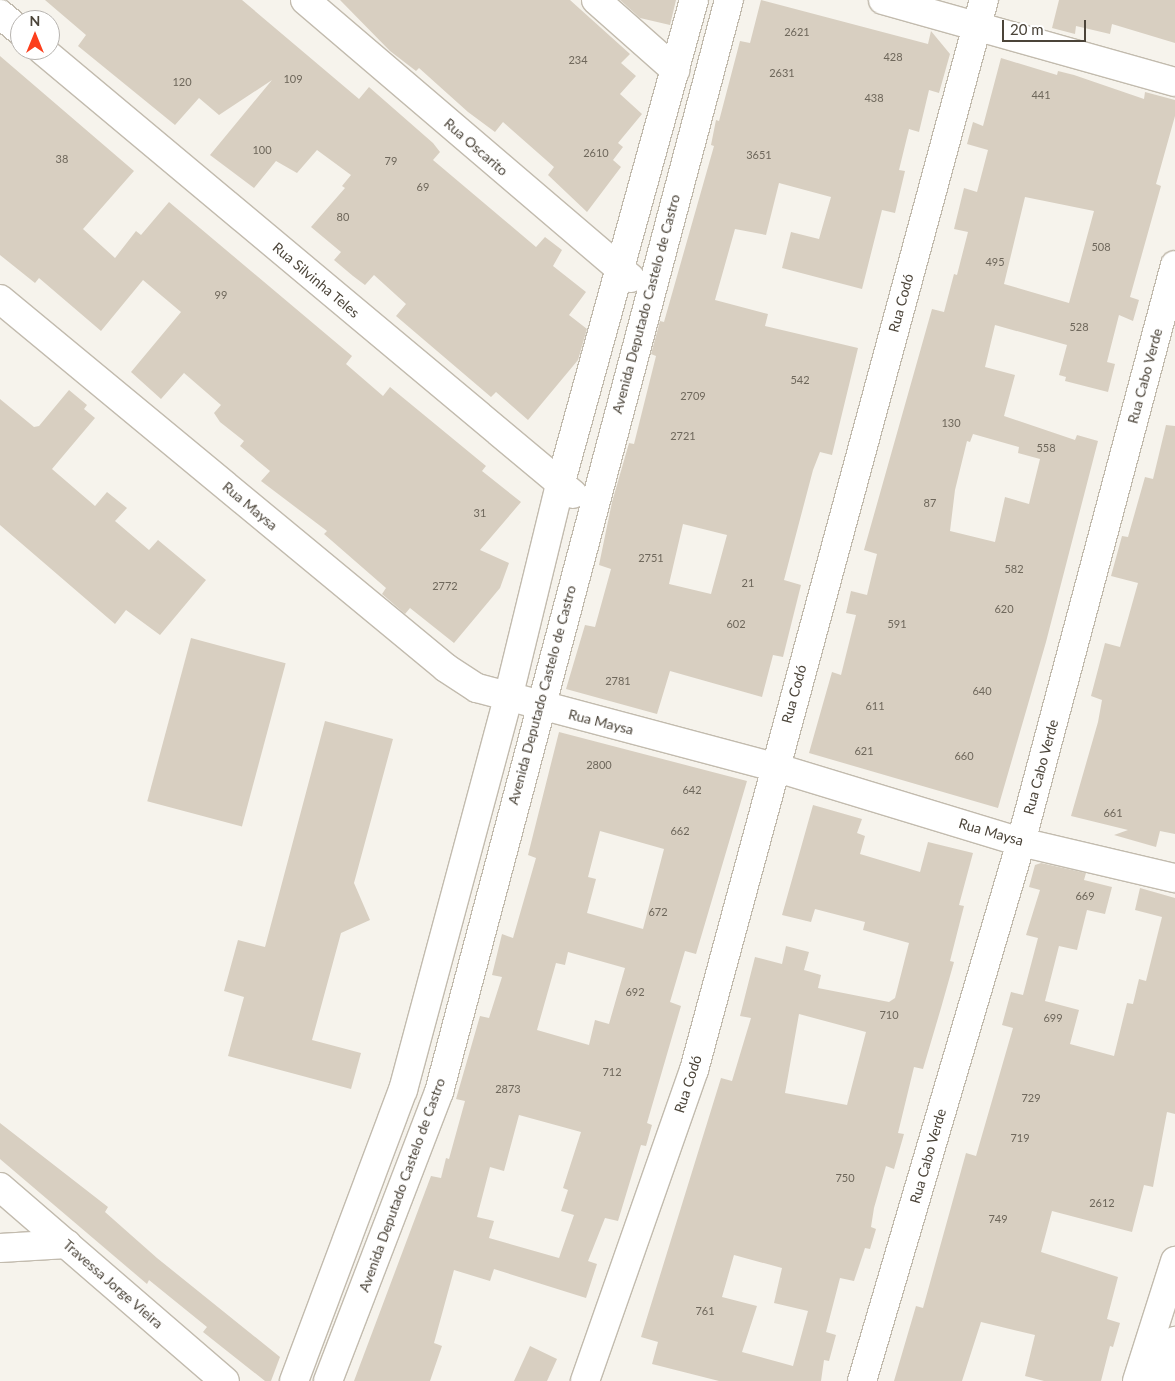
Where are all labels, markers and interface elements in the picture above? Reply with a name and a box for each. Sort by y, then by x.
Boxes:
north arrow [10,10,60,60]
scale bar [1005,10,1089,42]
text: N [30,12,40,29]
text: 20 m [1010,20,1044,38]
house number: 2621 [784,25,810,39]
house number: 428 [883,50,903,64]
house number: 234 [568,53,588,67]
house number: 2631 [769,66,795,80]
house number: 109 [283,72,303,86]
house number: 120 [172,75,192,89]
house number: 441 [1031,88,1051,102]
house number: 438 [864,91,884,105]
street label: Rua Oscarito [441,115,511,179]
house number: 100 [252,143,272,157]
house number: 2610 [583,146,609,160]
house number: 3651 [746,148,772,162]
house number: 38 [56,152,68,166]
house number: 79 [385,154,397,168]
house number: 69 [417,180,429,194]
street label: Avenida Deputado Castelo de Castro [609,193,683,415]
house number: 80 [337,210,349,224]
street label: Rua Silvinha Teles [269,239,363,321]
house number: 508 [1091,240,1111,254]
house number: 495 [985,255,1005,269]
street label: Rua Codó [885,272,917,334]
house number: 99 [215,288,227,302]
house number: 528 [1069,320,1089,334]
street label: Rua Cabo Verde [1124,326,1166,426]
house number: 542 [790,373,810,387]
house number: 2709 [680,389,706,403]
house number: 130 [941,416,961,430]
house number: 2721 [670,429,696,443]
house number: 558 [1036,441,1056,455]
street label: Rua Maysa [219,478,281,534]
house number: 87 [924,496,936,510]
house number: 31 [474,506,486,520]
house number: 2751 [638,551,664,565]
house number: 582 [1004,562,1024,576]
house number: 21 [742,576,754,590]
house number: 2772 [432,579,458,593]
street label: Avenida Deputado Castelo de Castro [505,584,579,806]
house number: 620 [994,602,1014,616]
house number: 602 [726,617,746,631]
house number: 591 [887,617,907,631]
street label: Rua Codó [778,663,810,725]
house number: 2781 [605,674,631,688]
house number: 640 [972,684,992,698]
house number: 611 [865,699,885,713]
street label: Rua Maysa [567,706,635,738]
street label: Rua Cabo Verde [1020,717,1062,817]
house number: 621 [854,744,874,758]
house number: 660 [954,749,974,763]
house number: 2800 [586,758,612,772]
house number: 642 [682,783,702,797]
house number: 661 [1103,806,1123,820]
street label: Rua Maysa [957,815,1025,849]
house number: 662 [670,824,690,838]
house number: 669 [1075,889,1095,903]
house number: 672 [648,905,668,919]
house number: 692 [625,985,645,999]
house number: 710 [879,1008,899,1022]
house number: 699 [1043,1011,1063,1025]
street label: Rua Codó [671,1053,705,1115]
house number: 712 [602,1065,622,1079]
street label: Avenida Deputado Castelo de Castro [355,1076,449,1294]
house number: 2873 [495,1082,521,1096]
house number: 729 [1021,1091,1041,1105]
street label: Rua Cabo Verde [906,1106,950,1206]
house number: 719 [1010,1131,1030,1145]
house number: 750 [835,1171,855,1185]
house number: 2612 [1089,1196,1115,1210]
house number: 749 [988,1212,1008,1226]
street label: Travessa Jorge Vieira [59,1236,167,1332]
house number: 761 [695,1304,715,1318]

